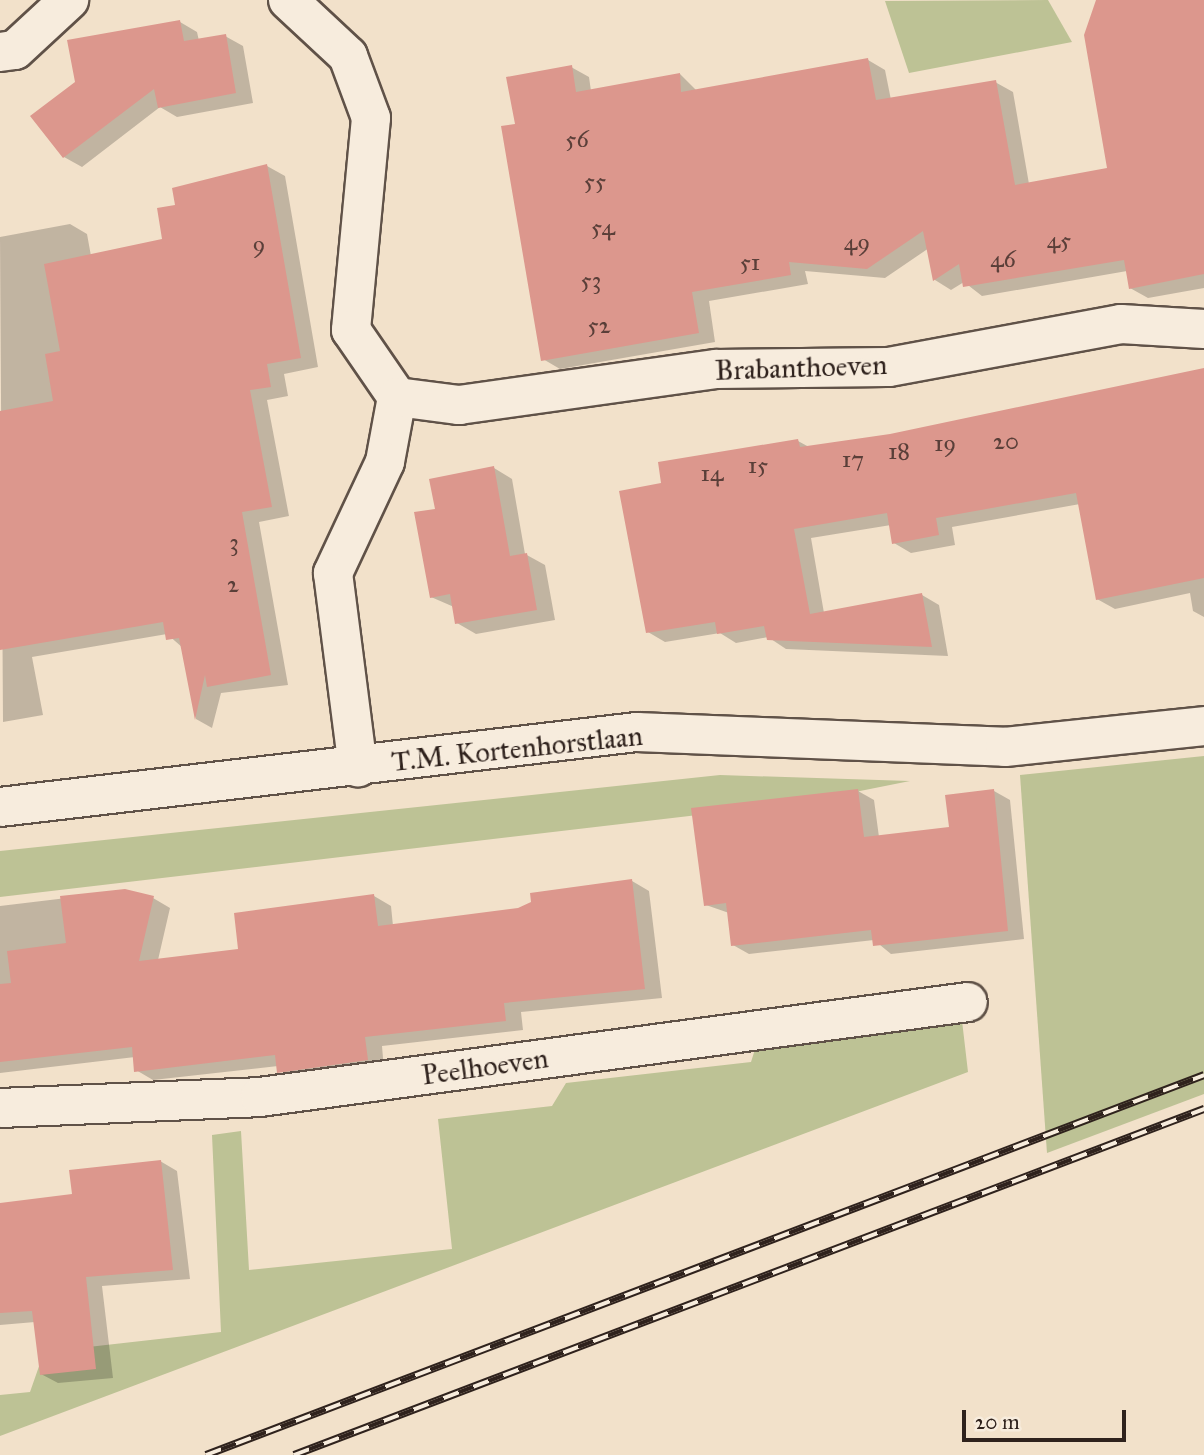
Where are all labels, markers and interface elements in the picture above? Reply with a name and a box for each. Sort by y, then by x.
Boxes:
house number: 56 [565,126,589,154]
house number: 55 [584,168,606,196]
house number: 54 [591,214,615,242]
house number: 45 [1047,227,1071,255]
house number: 49 [844,229,870,257]
house number: 9 [253,231,265,259]
house number: 46 [990,246,1016,274]
house number: 51 [740,249,760,277]
house number: 53 [581,267,601,295]
house number: 52 [588,312,610,340]
street label: Brabanthoeven [714,348,888,388]
house number: 20 [993,428,1019,456]
house number: 19 [934,430,956,458]
house number: 18 [888,438,910,466]
house number: 17 [842,446,864,474]
house number: 15 [748,452,768,480]
house number: 14 [701,460,723,488]
house number: 3 [229,529,239,557]
house number: 2 [227,571,239,599]
street label: T.M. Kortenhorstlaan [390,719,644,779]
street label: Peelhoeven [420,1041,550,1093]
scale bar [966,1396,1130,1440]
text: 20 m [975,1409,1020,1435]

